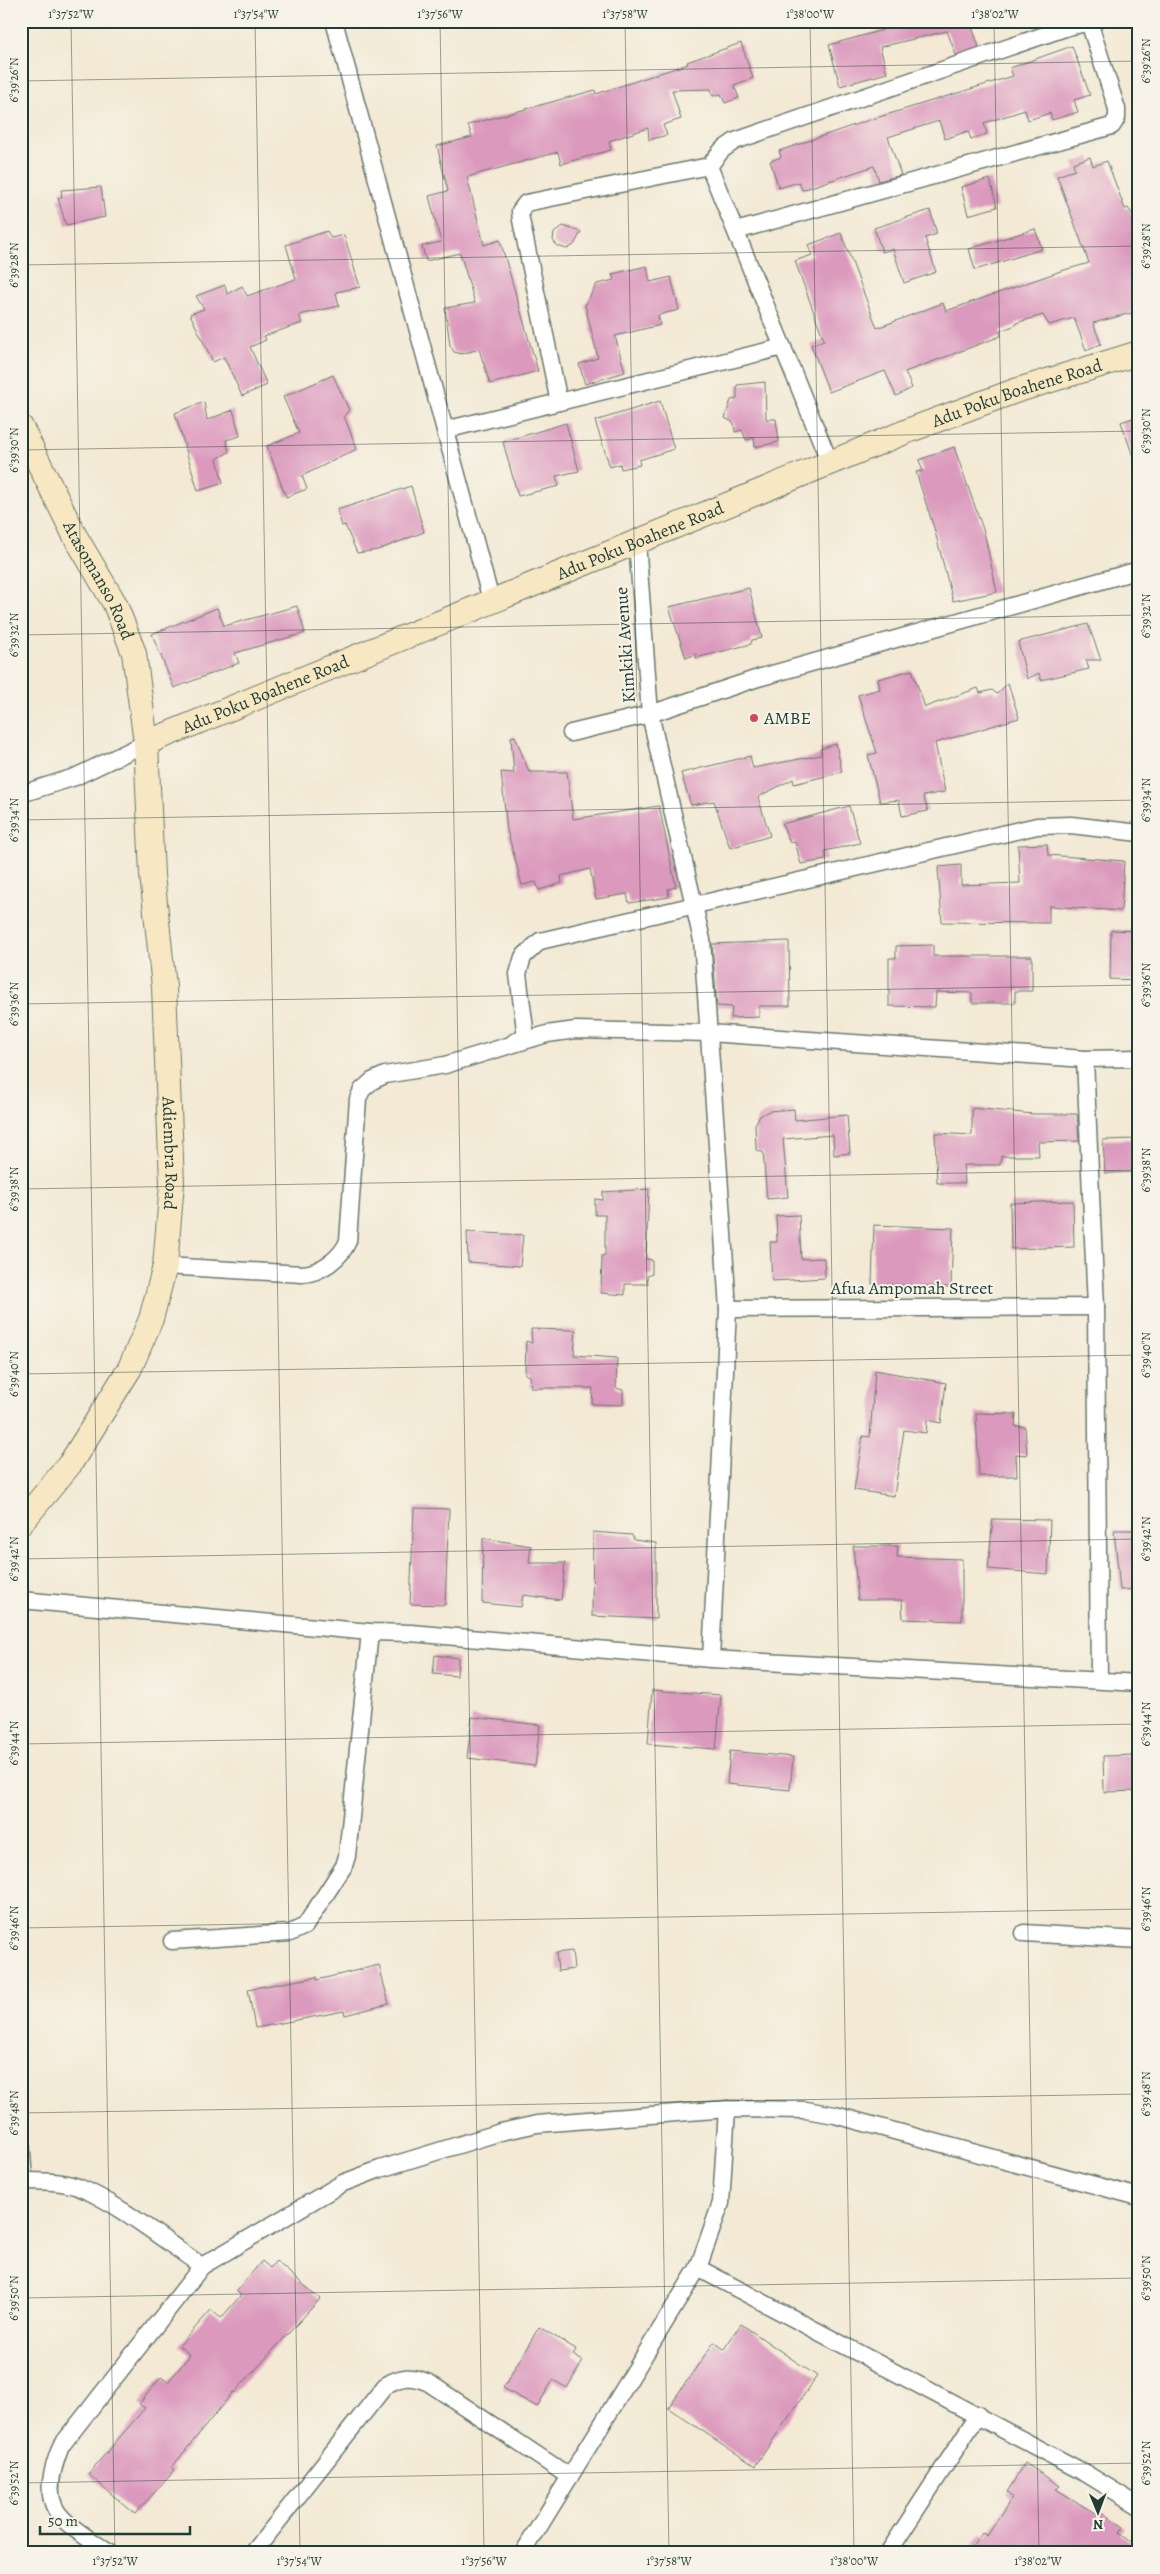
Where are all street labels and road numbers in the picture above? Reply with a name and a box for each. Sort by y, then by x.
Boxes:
street label: Adu Poku Boahene Road [928,353,1105,433]
street label: Adu Poku Boahene Road [552,496,727,586]
street label: Atasomanso Road [57,516,140,643]
street label: Kimkiki Avenue [609,586,641,704]
street label: Adu Poku Boahene Road [177,649,353,739]
street label: Adiembra Road [156,1095,184,1211]
street label: Afua Ampomah Street [830,1276,993,1300]

